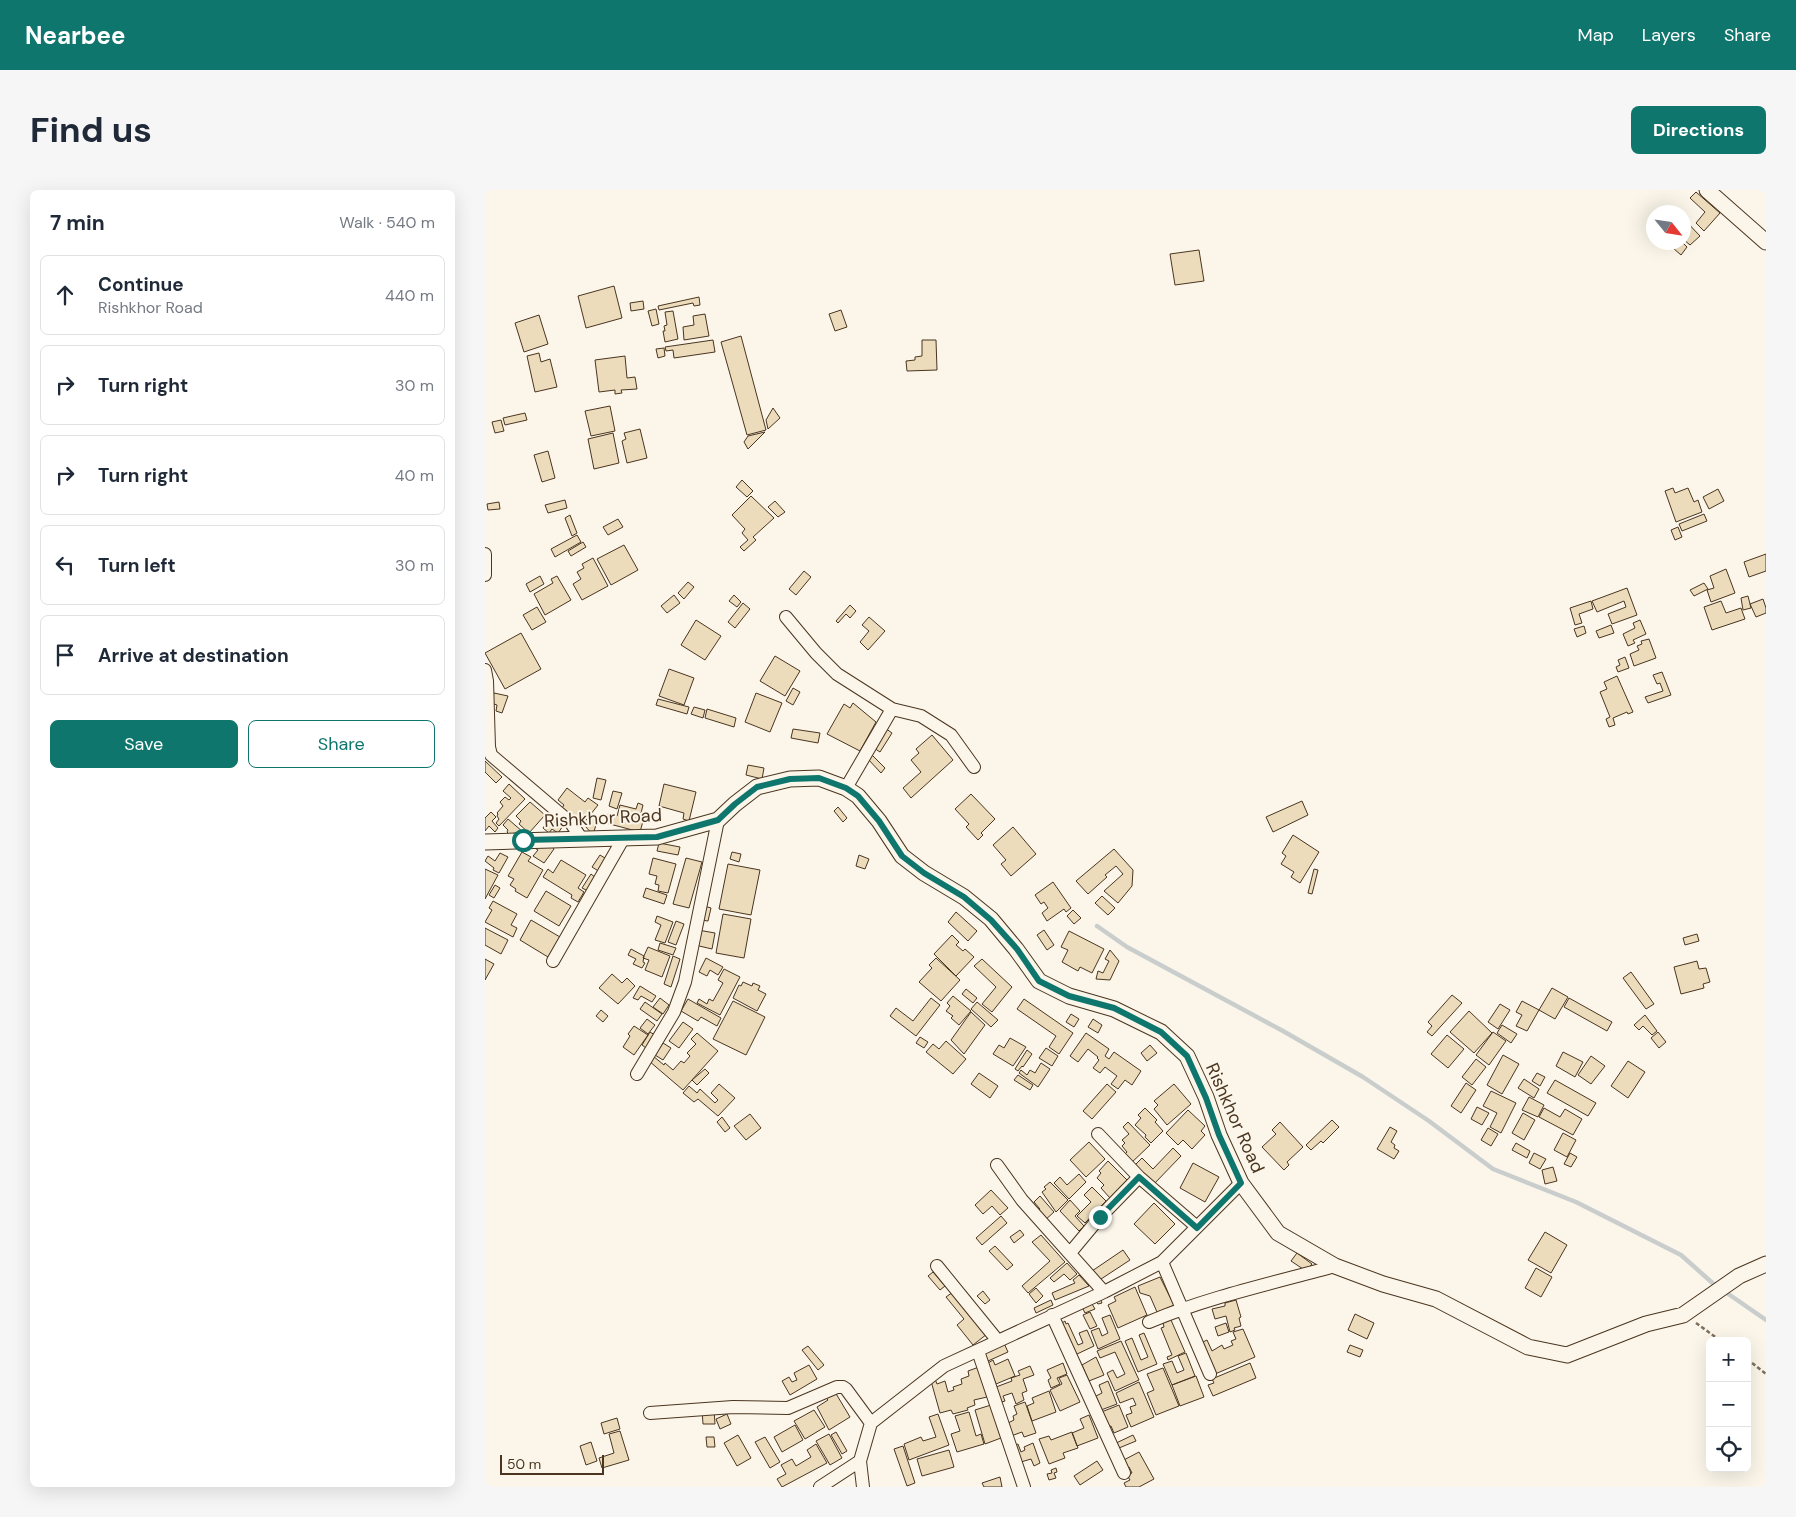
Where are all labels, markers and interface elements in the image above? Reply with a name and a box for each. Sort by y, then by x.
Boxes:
text: Nearbee [25,20,125,51]
text: Map [1578,23,1614,47]
text: Layers [1642,23,1696,47]
text: Share [1724,23,1771,47]
button: Directions [1631,106,1766,154]
text: Find us [30,107,152,153]
north arrow [1646,205,1691,250]
text: 7 min [50,209,105,237]
text: Walk · 540 m [339,212,435,233]
text: Continue [98,272,184,297]
icon: ahead [51,281,79,309]
text: 440 m [385,285,434,306]
text: Rishkhor Road [98,297,203,318]
icon: right [51,371,79,399]
text: Turn right [98,373,188,398]
text: 30 m [395,375,434,396]
icon: right [51,461,79,489]
text: Turn right [98,463,188,488]
text: 40 m [395,465,434,486]
icon: left [51,551,79,579]
text: Turn left [98,553,176,578]
text: 30 m [395,555,434,576]
icon: arrive [51,641,79,669]
text: Arrive at destination [98,643,289,668]
button: Save [50,720,238,768]
button: Share [248,720,435,768]
street label: Rishkhor Road [544,803,662,833]
route start [512,829,535,852]
street label: Rishkhor Road [1200,1059,1270,1177]
route end [1089,1206,1112,1229]
map controls [1706,1337,1751,1472]
button: + [1706,1337,1751,1382]
button: − [1706,1382,1751,1427]
button: locate [1706,1427,1751,1472]
scale bar [500,1452,604,1475]
text: 50 m [507,1455,541,1473]

